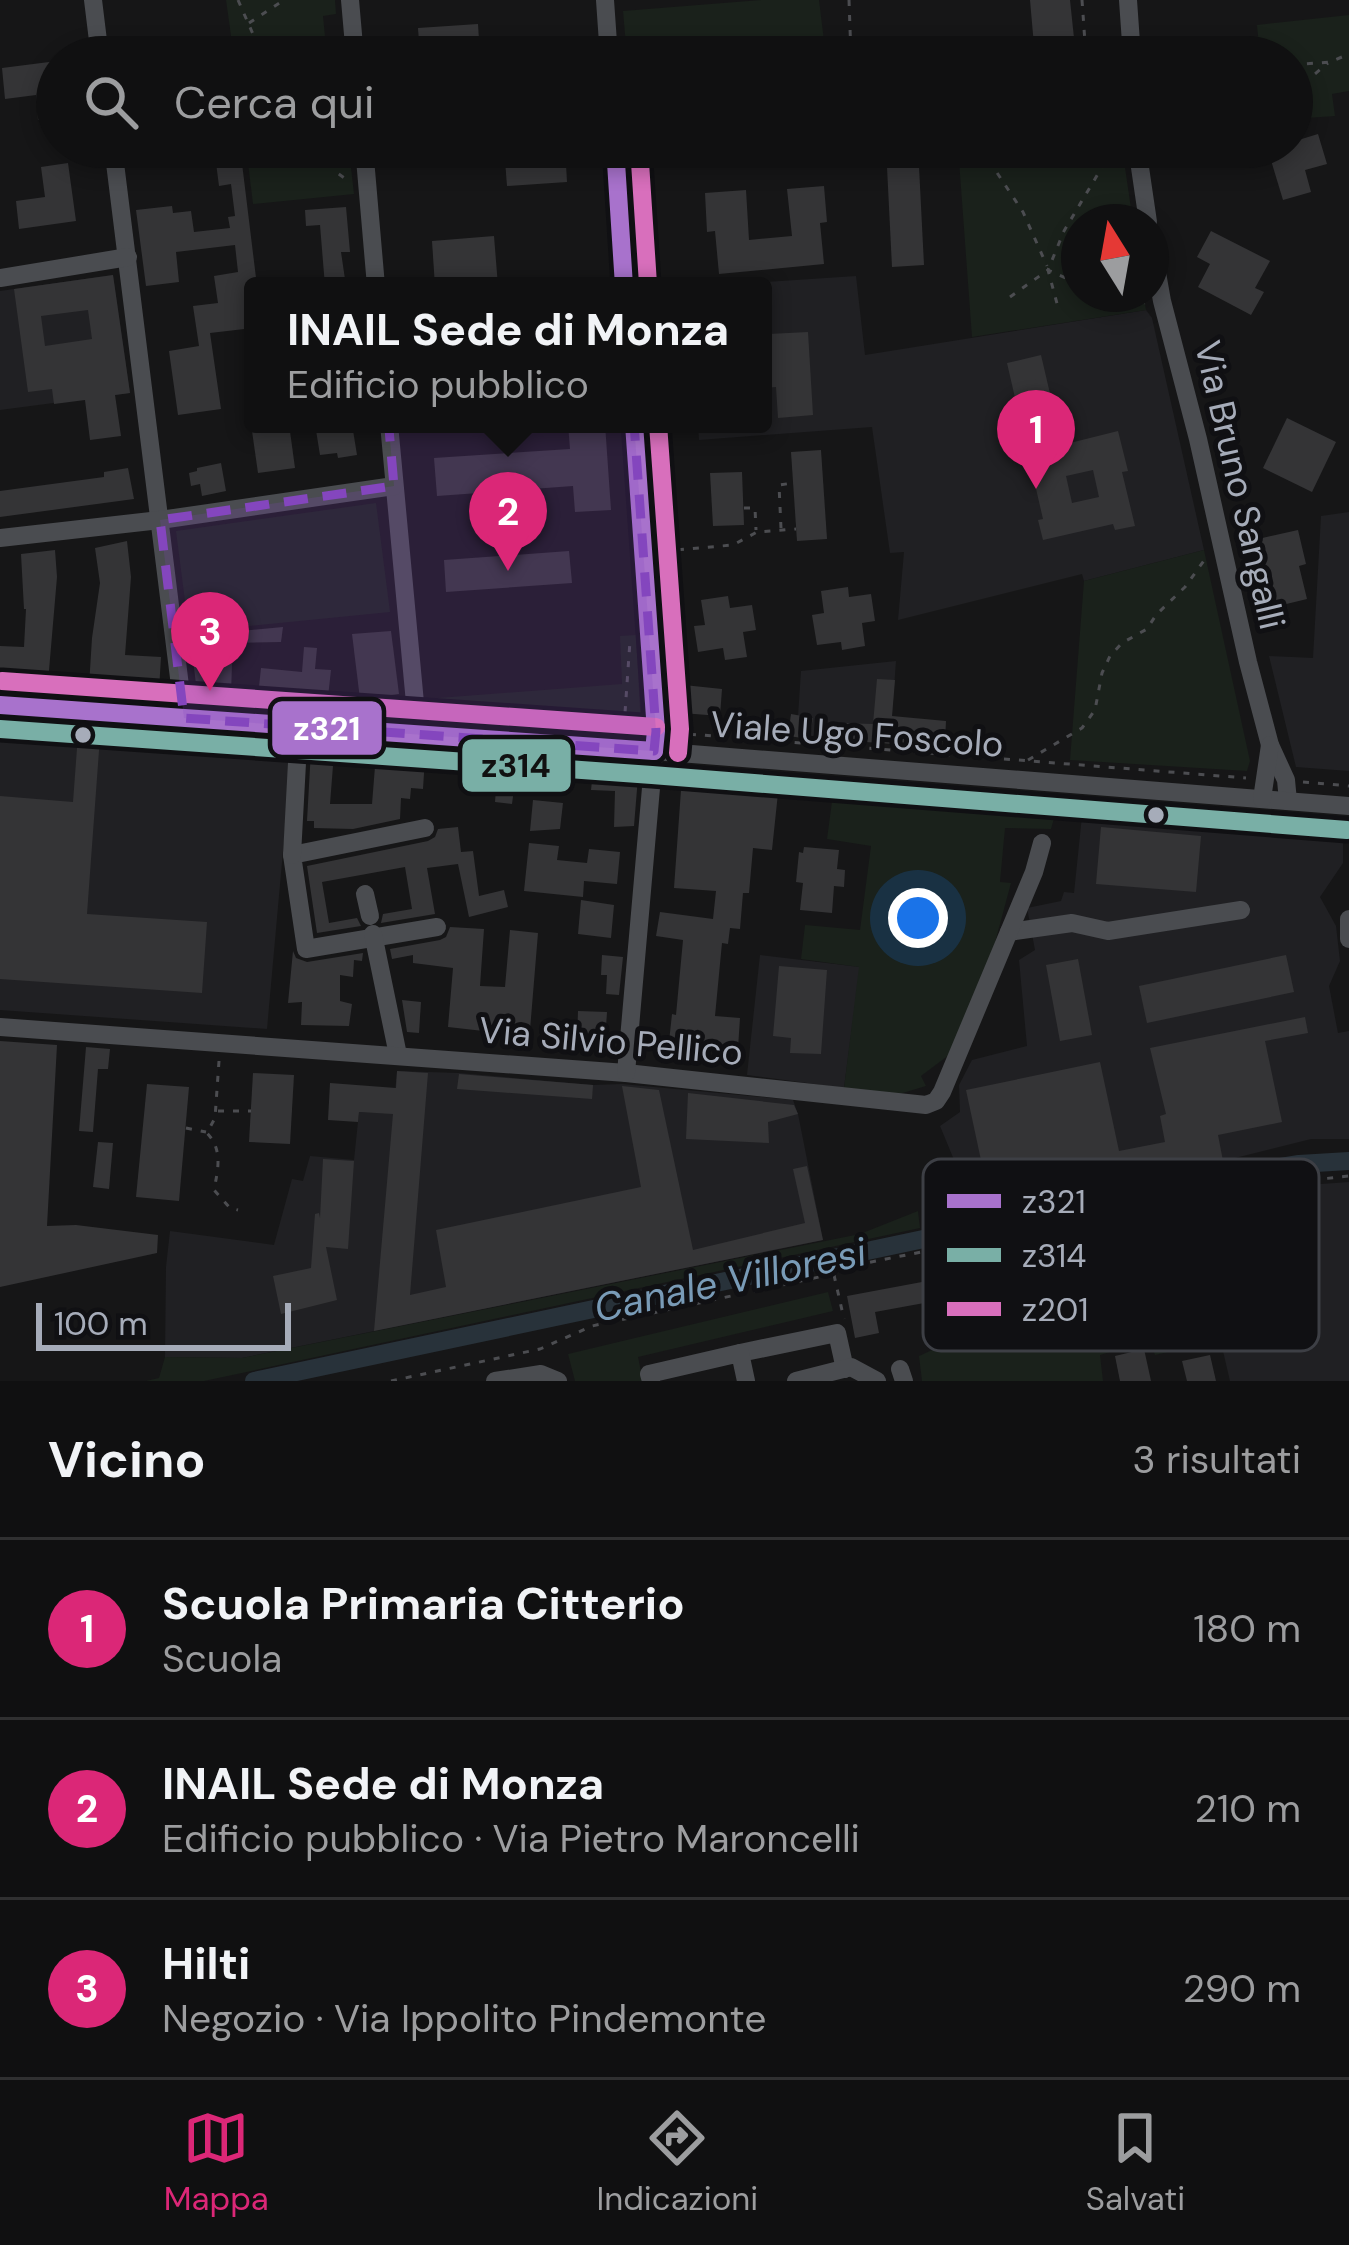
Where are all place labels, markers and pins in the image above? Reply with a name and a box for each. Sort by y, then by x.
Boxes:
pin: 1 [997,390,1075,489]
pin: 2 [469,472,547,571]
pin: 3 [171,592,249,691]
unlabelled marker [72,724,94,746]
unlabelled marker [1145,804,1167,826]

